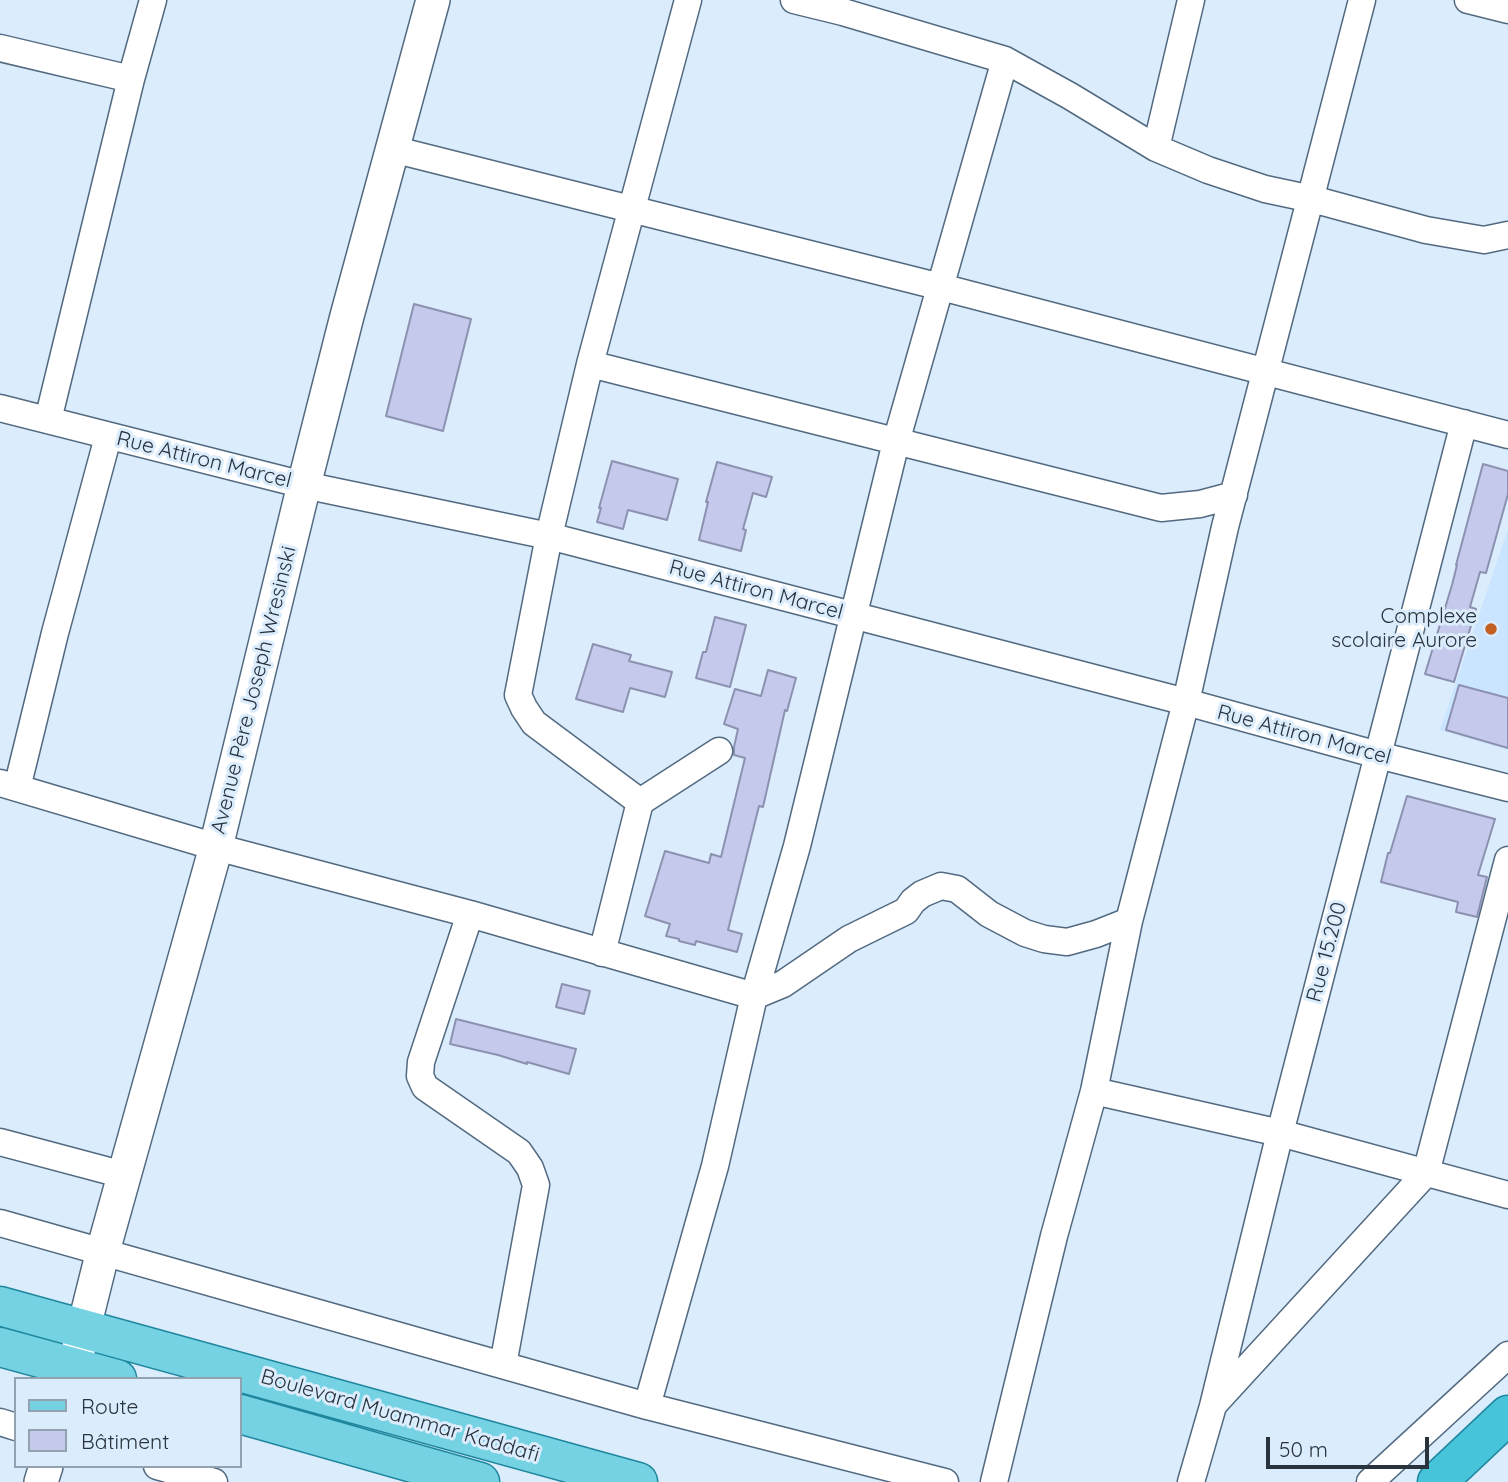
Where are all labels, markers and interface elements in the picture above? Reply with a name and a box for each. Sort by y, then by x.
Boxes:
street label: Rue Attiron Marcel [114,426,294,494]
street label: Avenue Père Joseph Wresinski [206,544,302,836]
street label: Rue Attiron Marcel [666,555,846,625]
place label: Complexe scolaire Aurore [1331,604,1477,654]
marker: Complexe scolaire Aurore [1483,621,1499,637]
street label: Rue Attiron Marcel [1214,700,1394,770]
street label: Rue 15.200 [1302,899,1352,1005]
street label: Boulevard Muammar Kaddafi [258,1364,542,1468]
legend [14,1377,242,1468]
text: Route [81,1393,138,1419]
scale bar [1270,1422,1433,1466]
text: Bâtiment [81,1428,169,1454]
text: 50 m [1279,1436,1328,1462]

